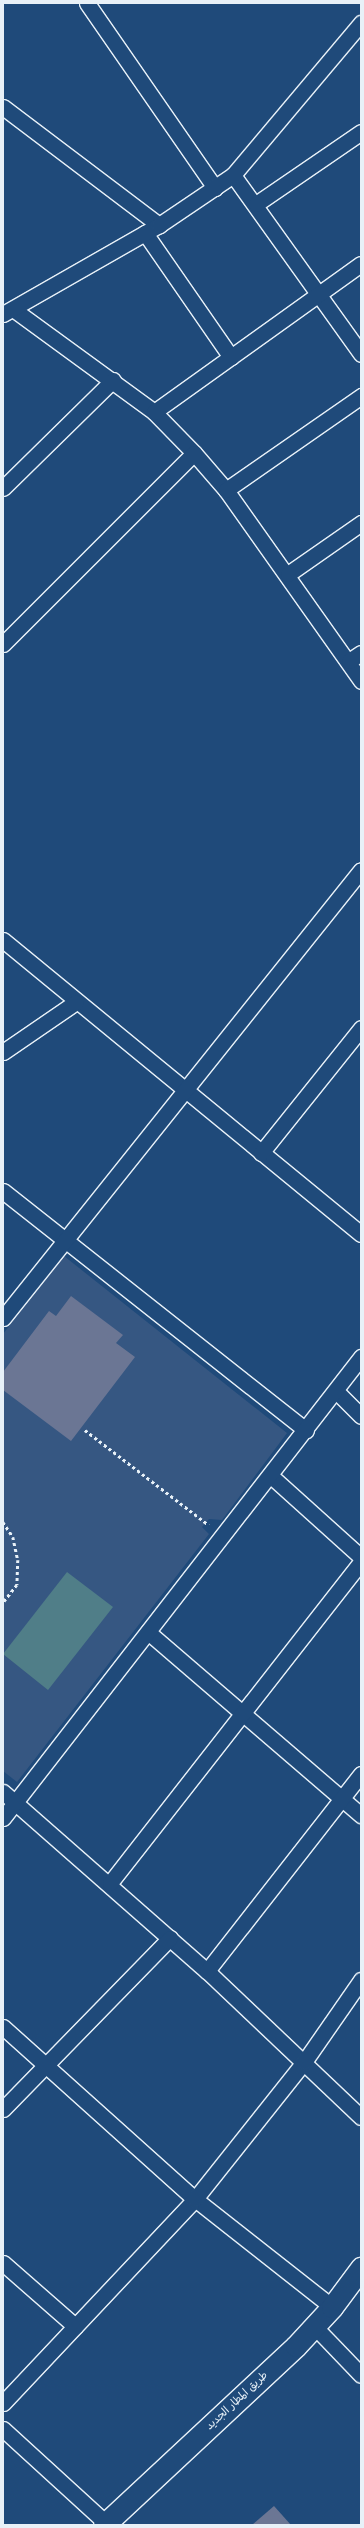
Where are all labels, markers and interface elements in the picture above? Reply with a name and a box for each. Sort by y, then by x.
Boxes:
street label: طريق المطار الجديد [203,2369,271,2433]

